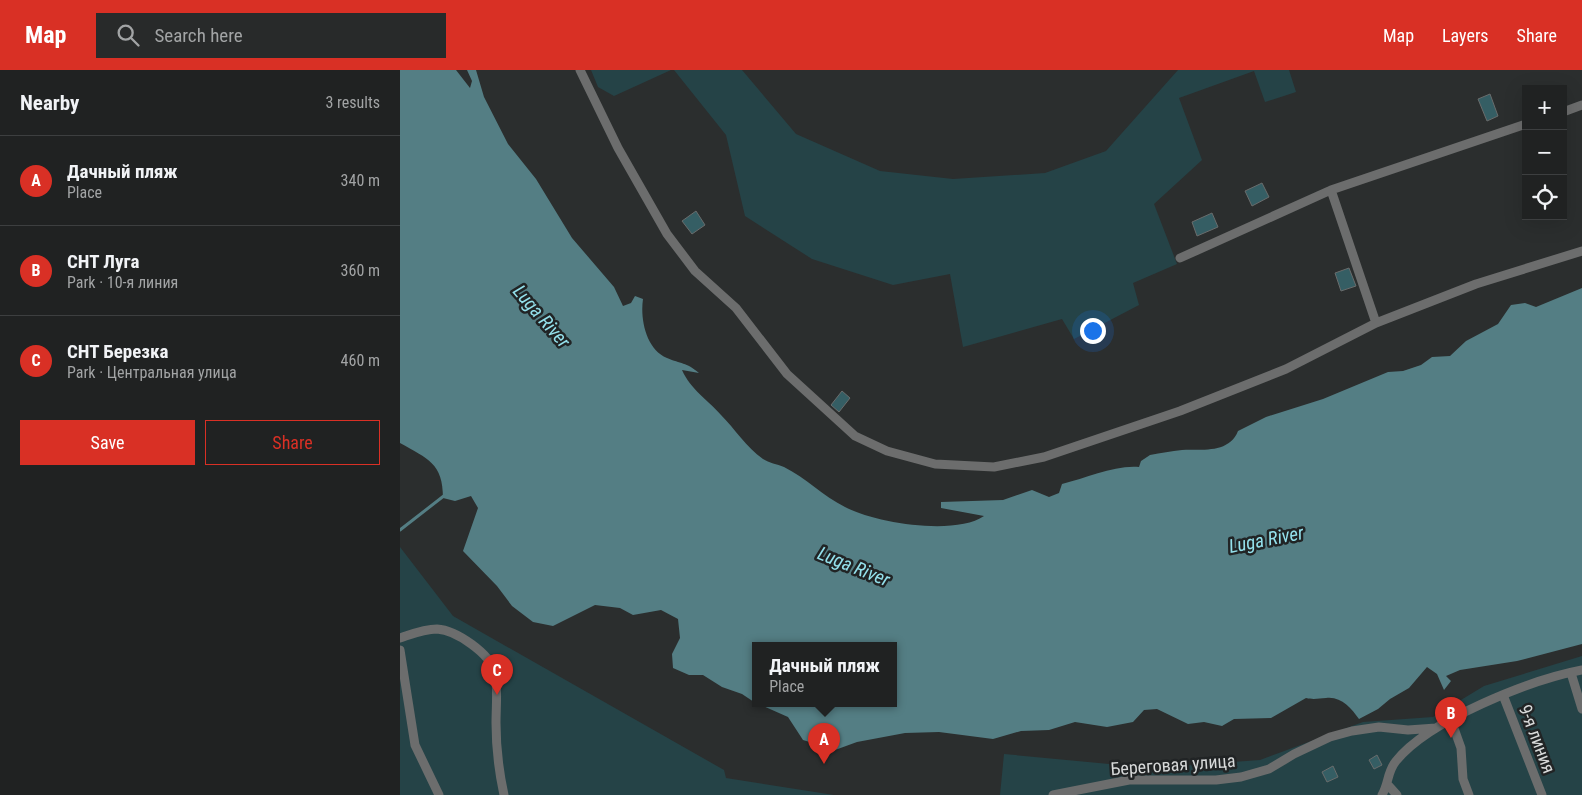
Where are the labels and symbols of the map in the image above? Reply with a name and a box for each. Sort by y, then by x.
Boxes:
water label: Luga River [508,280,575,353]
your location [1080,318,1106,344]
water label: Luga River [1227,521,1306,558]
water label: Luga River [814,542,893,591]
pin: C [481,654,513,695]
pin: B [1435,697,1467,738]
street label: 9-я линия [1515,702,1560,776]
pin: A [808,723,840,764]
street label: Береговая улица [1110,750,1236,779]

